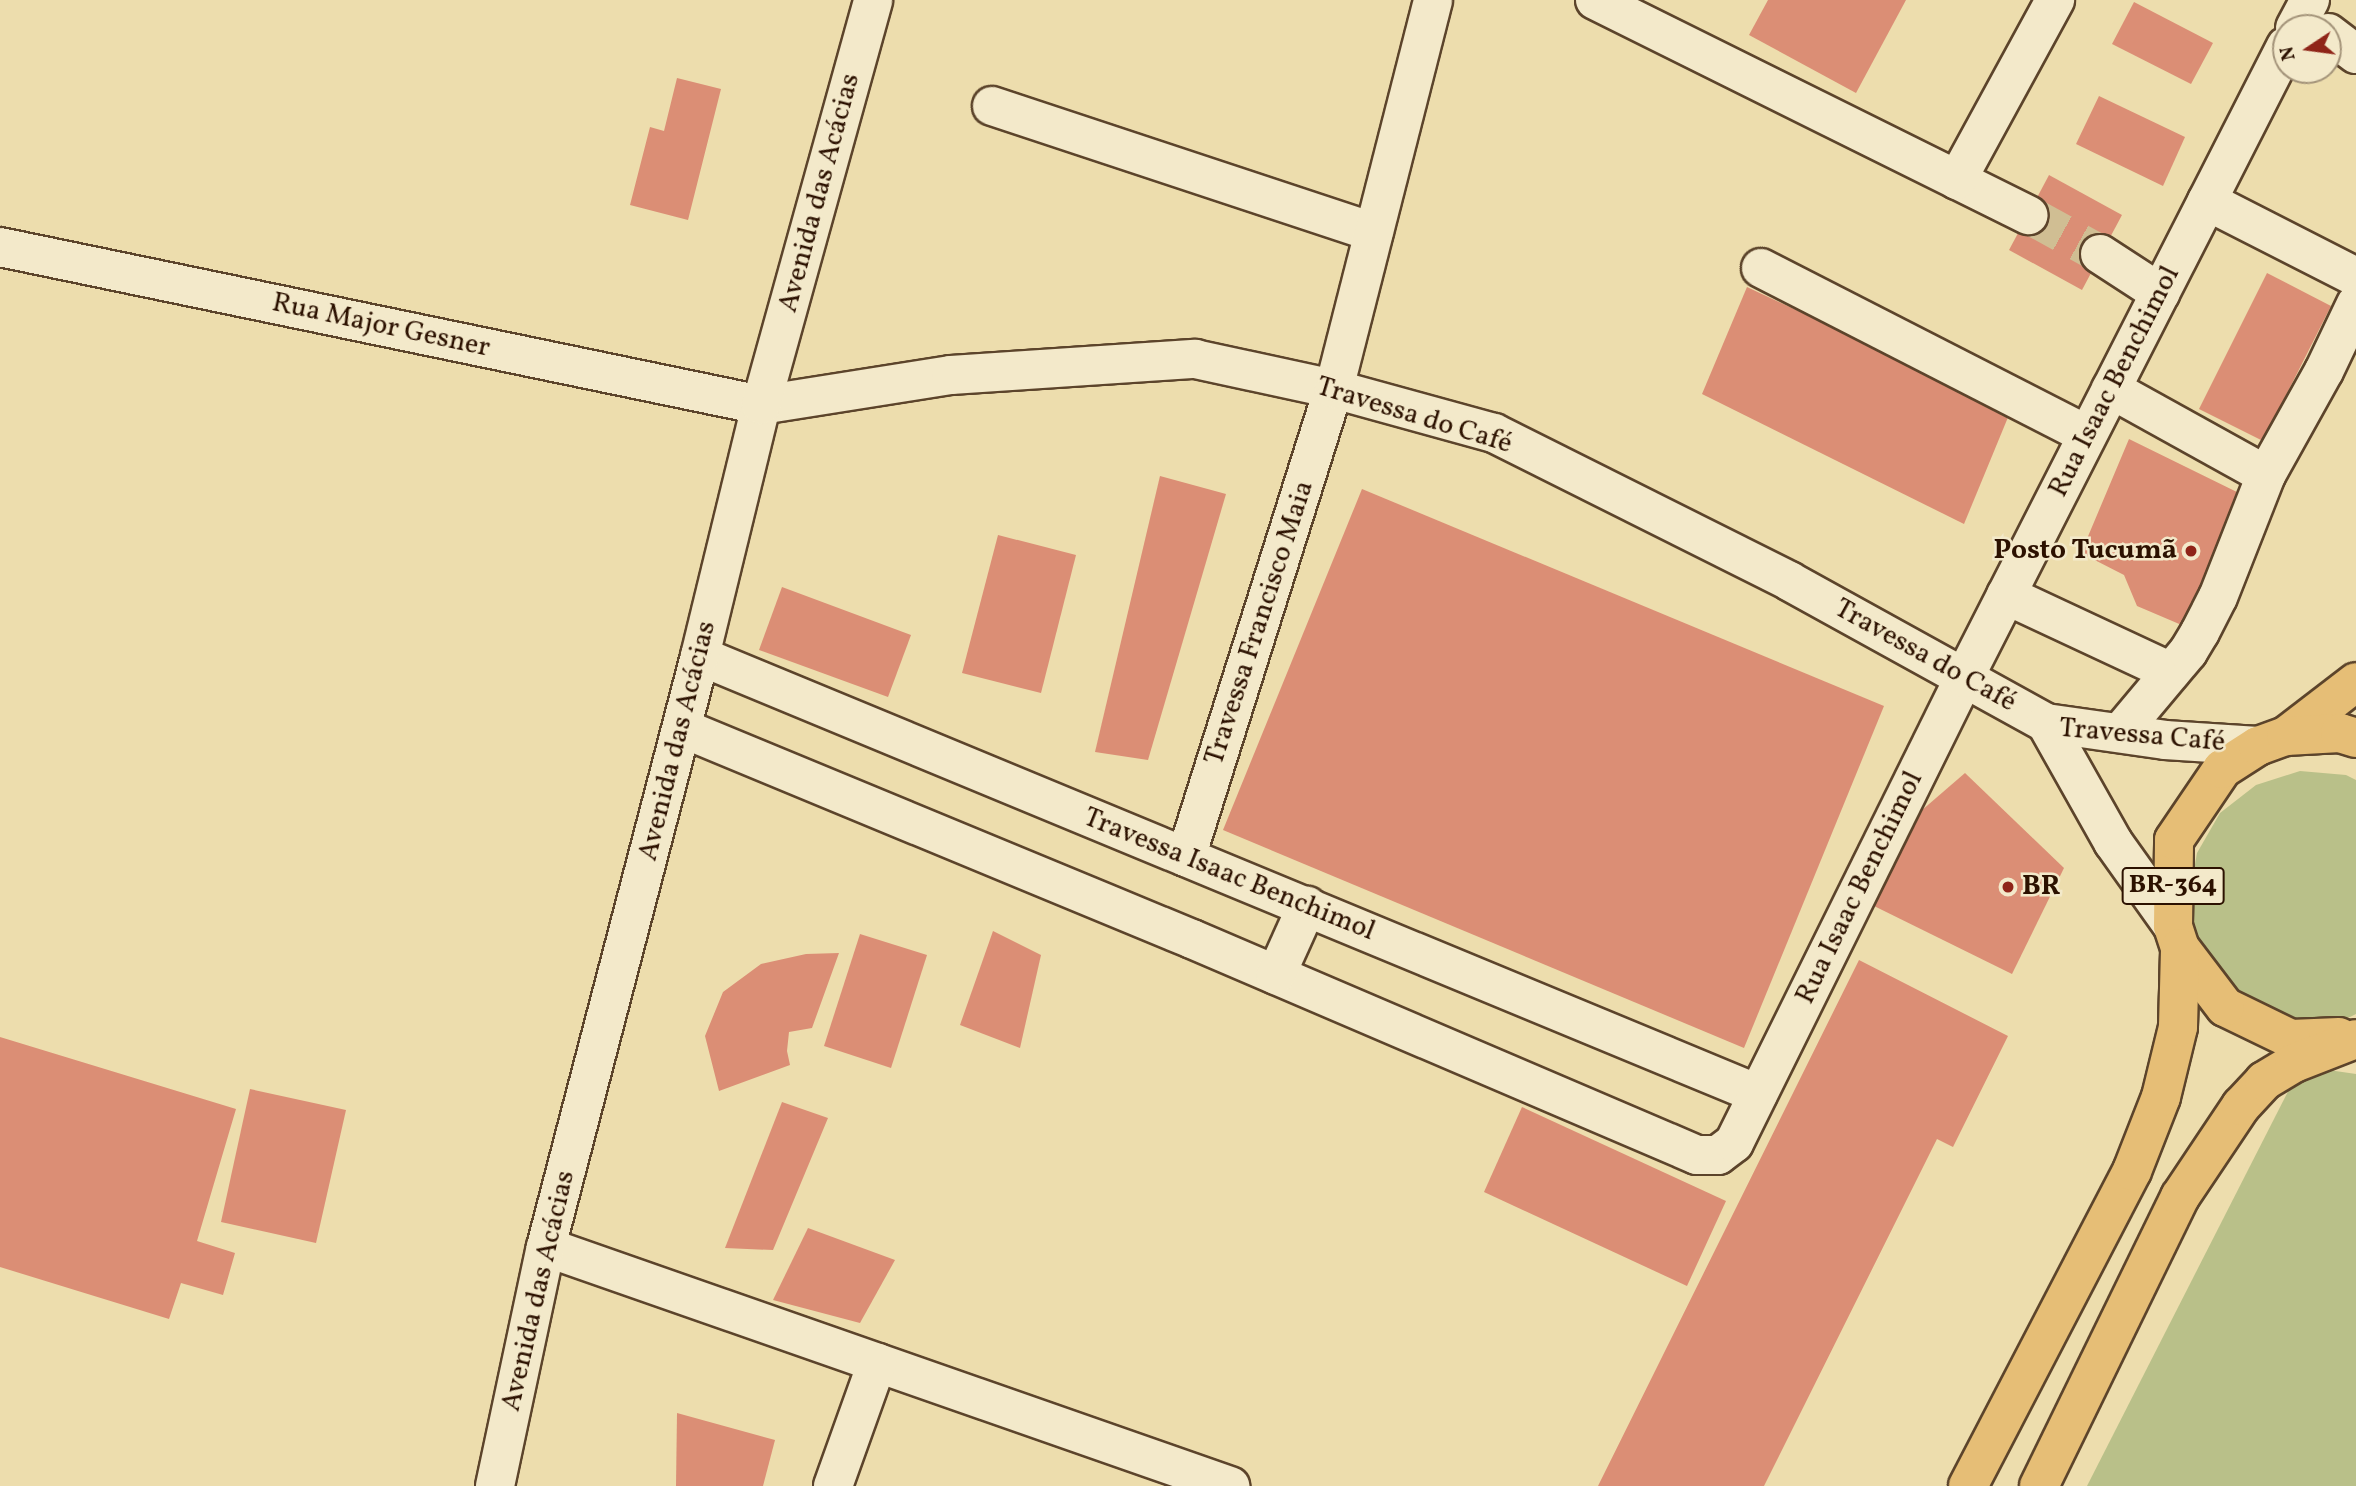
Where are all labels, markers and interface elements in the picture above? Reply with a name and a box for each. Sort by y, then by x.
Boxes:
north arrow [2272,14,2342,84]
text: N [2274,44,2303,63]
street label: Avenida das Acácias [772,70,868,316]
street label: Rua Isaac Benchimol [2042,261,2188,503]
street label: Rua Major Gesner [269,286,493,366]
street label: Travessa do Café [1312,370,1516,462]
street label: Travessa Francisco Maia [1198,477,1322,769]
place label: Posto Tucumã [1993,534,2177,568]
marker: Posto Tucumã [2183,543,2199,559]
street label: Travessa do Café [1828,592,2022,720]
street label: Avenida das Acácias [632,618,724,864]
street label: Travessa Café [2058,712,2226,760]
street label: Rua Isaac Benchimol [1789,766,1931,1010]
street label: Travessa Isaac Benchimol [1078,801,1380,949]
road number: BR-364 [2120,864,2226,908]
place label: BR [2022,870,2060,904]
marker: BR [2000,879,2016,895]
street label: Avenida das Acácias [495,1167,583,1415]

